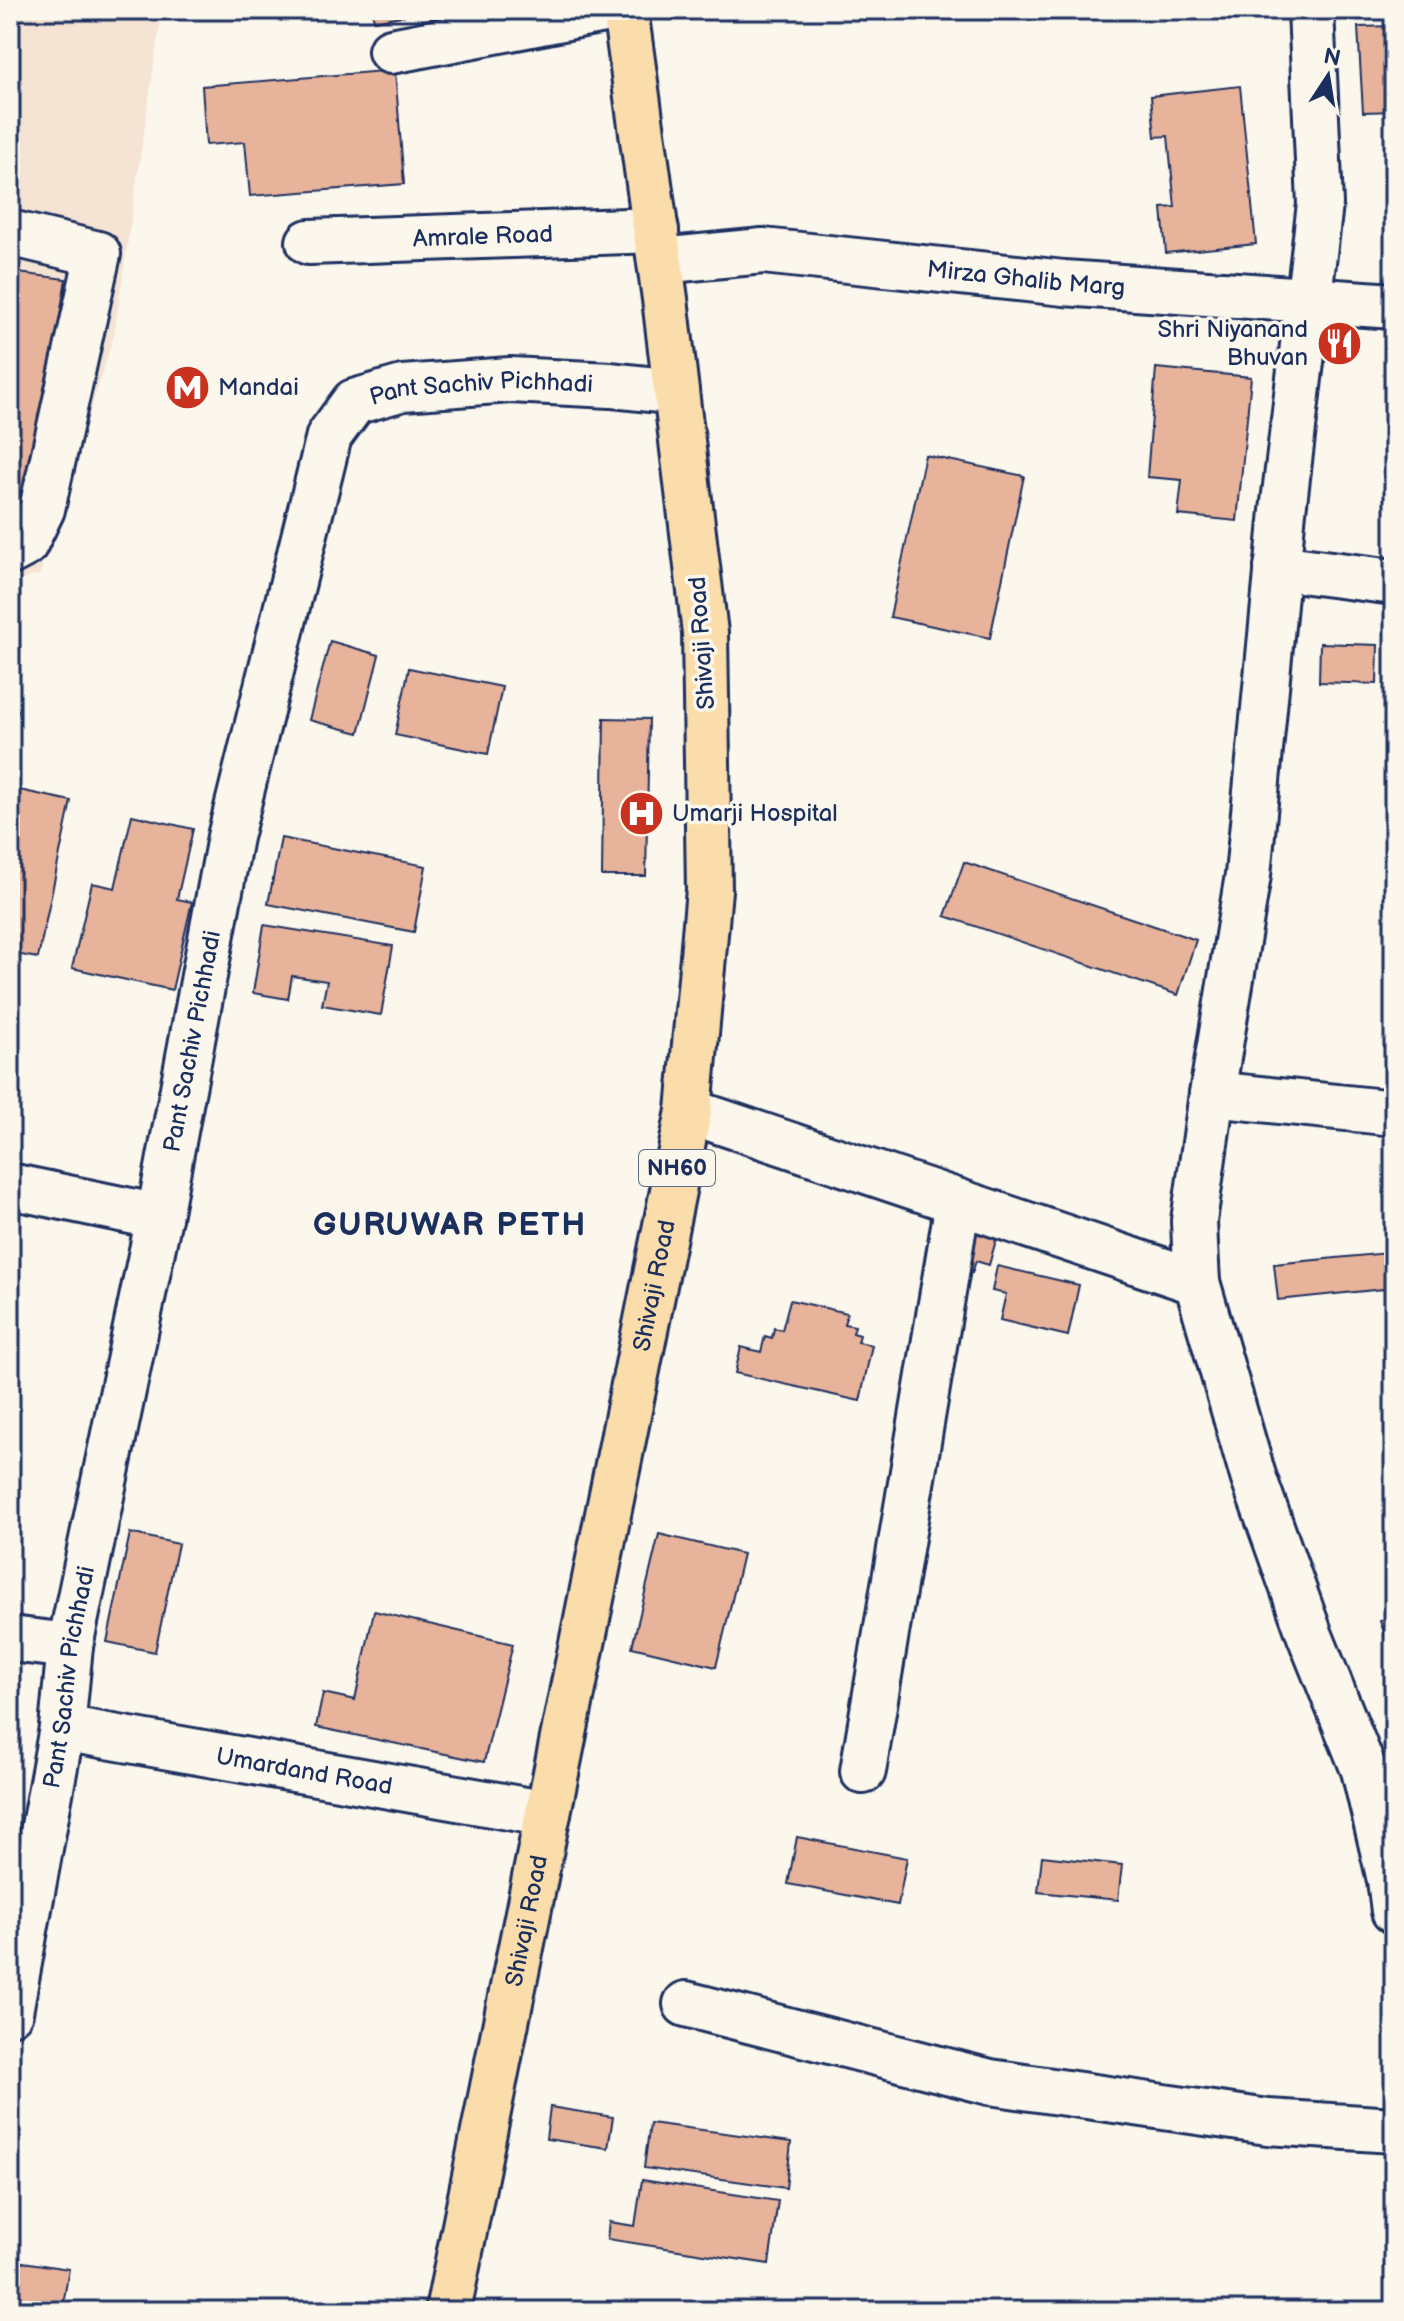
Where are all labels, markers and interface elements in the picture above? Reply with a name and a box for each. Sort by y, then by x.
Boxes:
north arrow [1288,36,1368,116]
text: N [1321,43,1343,73]
street label: Amrale Road [412,219,554,253]
street label: Mirza Ghalib Marg [926,254,1126,302]
place label: Shri Niyanand Bhuvan [1158,315,1308,372]
restaurant icon: Shri Niyanand Bhuvan [1315,319,1363,367]
metro station icon: Mandai [163,363,211,411]
street label: Pant Sachiv Pichhadi [366,365,594,411]
place label: Mandai [218,373,299,402]
street label: Shivaji Road [683,576,721,710]
hospital icon: Umarji Hospital [617,789,665,837]
place label: Umarji Hospital [672,799,838,828]
street label: Pant Sachiv Pichhadi [157,928,227,1154]
road number: NH60 [639,1150,715,1186]
district label: GURUWAR PETH [313,1206,587,1245]
street label: Shivaji Road [627,1217,681,1354]
street label: Pant Sachiv Pichhadi [37,1564,101,1791]
street label: Umardand Road [214,1741,395,1801]
street label: Shivaji Road [499,1853,554,1989]

